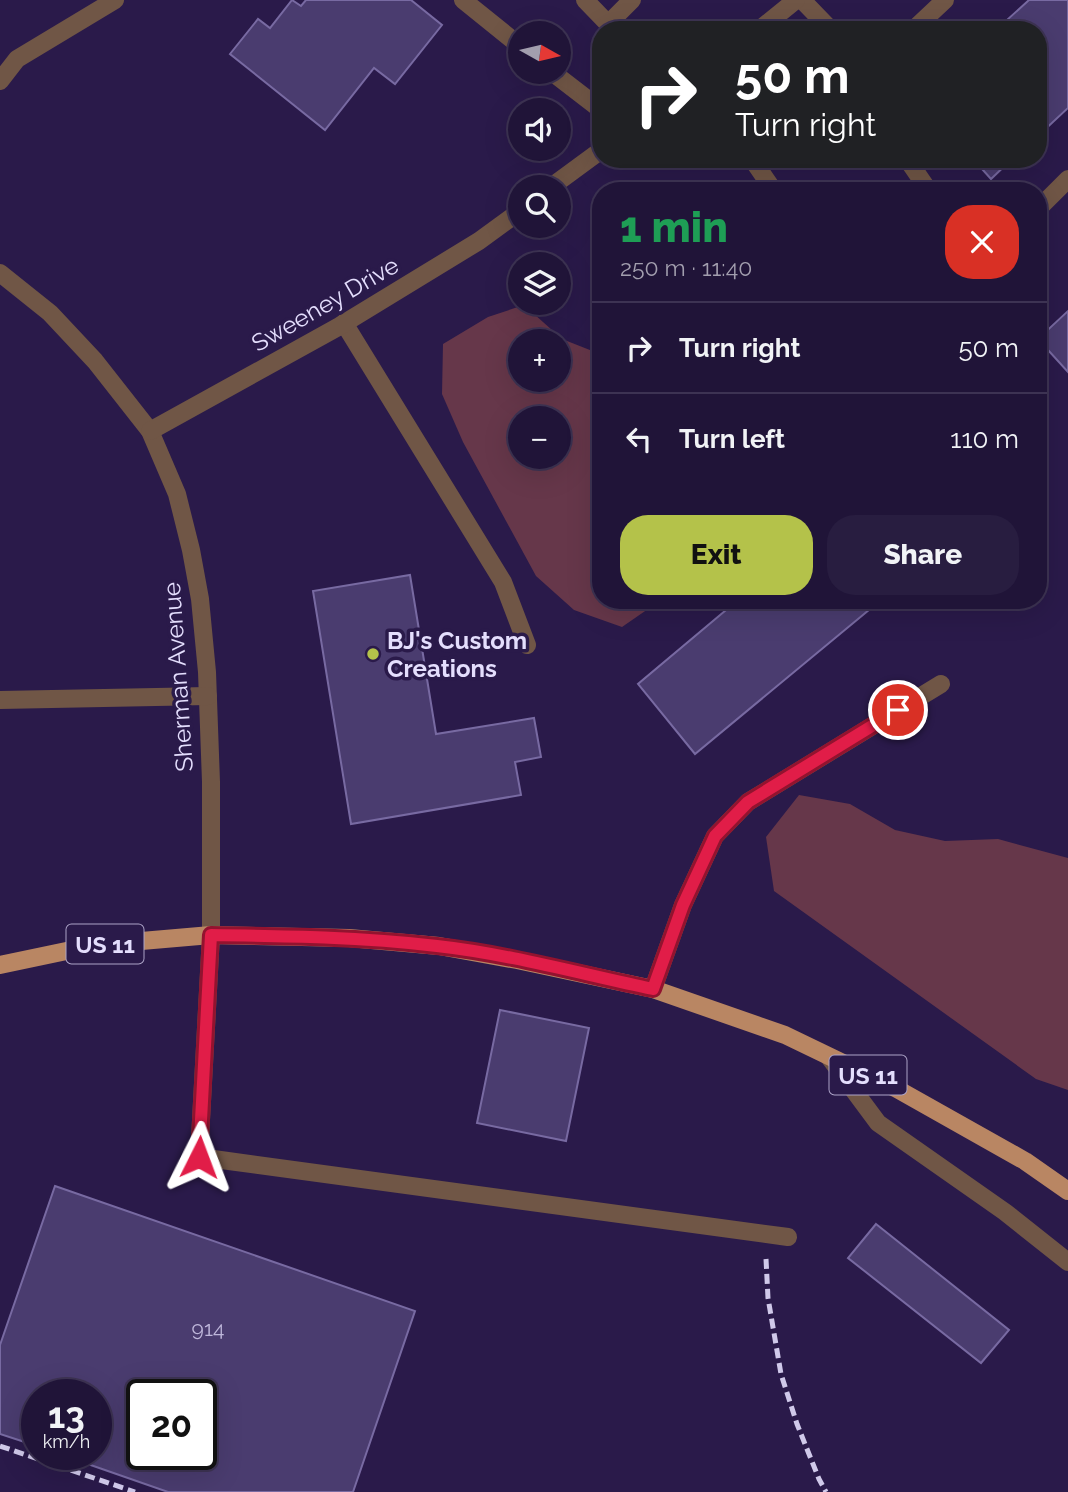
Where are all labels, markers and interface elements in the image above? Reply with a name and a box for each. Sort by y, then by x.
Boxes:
north arrow [508,21,570,84]
map controls [508,21,571,469]
text: 50 m [735,47,850,104]
icon: right [620,49,711,140]
button: sound [508,98,571,161]
text: Turn right [735,106,876,143]
button: search [508,175,571,238]
text: 1 min [620,203,728,252]
button: close [945,205,1019,279]
street label: Sweeney Drive [246,250,404,358]
button: layers [508,252,571,315]
text: 250 m · 11:40 [620,254,752,281]
button: + [508,329,571,392]
icon: right [620,329,658,367]
text: Turn right [679,333,800,363]
text: 50 m [958,333,1019,363]
button: − [508,406,571,469]
icon: left [620,420,658,458]
text: Turn left [679,424,785,454]
text: 110 m [950,424,1019,454]
button: Exit [620,515,813,595]
button: Share [827,515,1019,595]
street label: Sherman Avenue [157,581,199,773]
place label: BJ's Custom Creations [387,626,527,683]
marker: BJ's Custom Creations [365,646,381,662]
pin [868,680,928,740]
icon: arrive [879,691,917,729]
road number: US 11 [66,925,144,964]
road number: US 11 [830,1056,906,1094]
position arrow [162,1120,236,1194]
house number: 914 [192,1316,224,1341]
speed limit sign: 20 [126,1379,217,1470]
text: 13 [48,1395,85,1436]
text: km/h [43,1431,90,1452]

